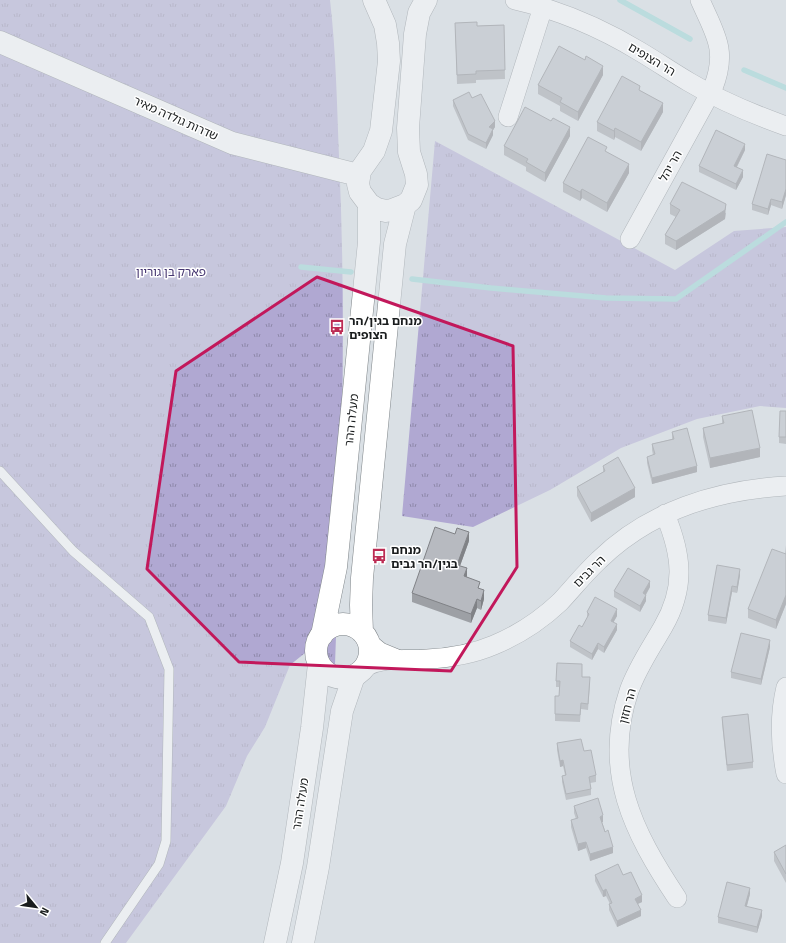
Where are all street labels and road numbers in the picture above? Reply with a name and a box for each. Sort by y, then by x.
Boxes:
street label: הר הצופים [625,37,679,81]
street label: שדרות גולדה מאיר [130,91,222,145]
street label: הר יהל [654,147,686,185]
street label: מעלה ההר [339,393,363,447]
street label: הר גבים [568,550,610,592]
street label: הר חזון [613,686,641,726]
street label: מעלה ההר [286,776,314,832]

